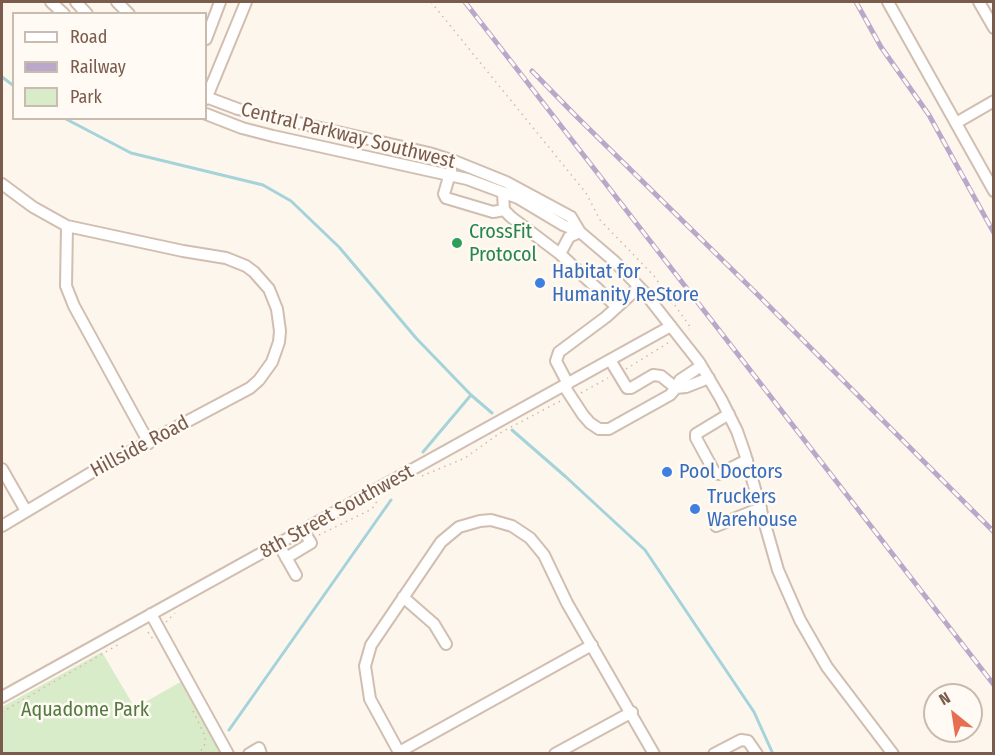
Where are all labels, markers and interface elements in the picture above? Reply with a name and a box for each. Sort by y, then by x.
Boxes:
legend [12,12,207,120]
text: Road [70,26,107,48]
text: Railway [70,56,126,78]
text: Park [70,86,102,108]
street label: Central Parkway Southwest [238,98,458,174]
place label: CrossFit Protocol [469,220,537,267]
marker: CrossFit Protocol [450,236,464,250]
place label: Habitat for Humanity ReStore [552,260,699,307]
marker: Habitat for Humanity ReStore [533,276,547,290]
street label: Hillside Road [87,411,193,483]
street label: 8th Street Southwest [256,460,418,564]
place label: Pool Doctors [679,460,783,484]
marker: Pool Doctors [660,465,674,479]
place label: Truckers Warehouse [707,485,797,532]
marker: Truckers Warehouse [688,502,702,516]
north arrow [923,683,983,743]
text: N [936,688,954,709]
park label: Aquadome Park [21,698,149,722]

